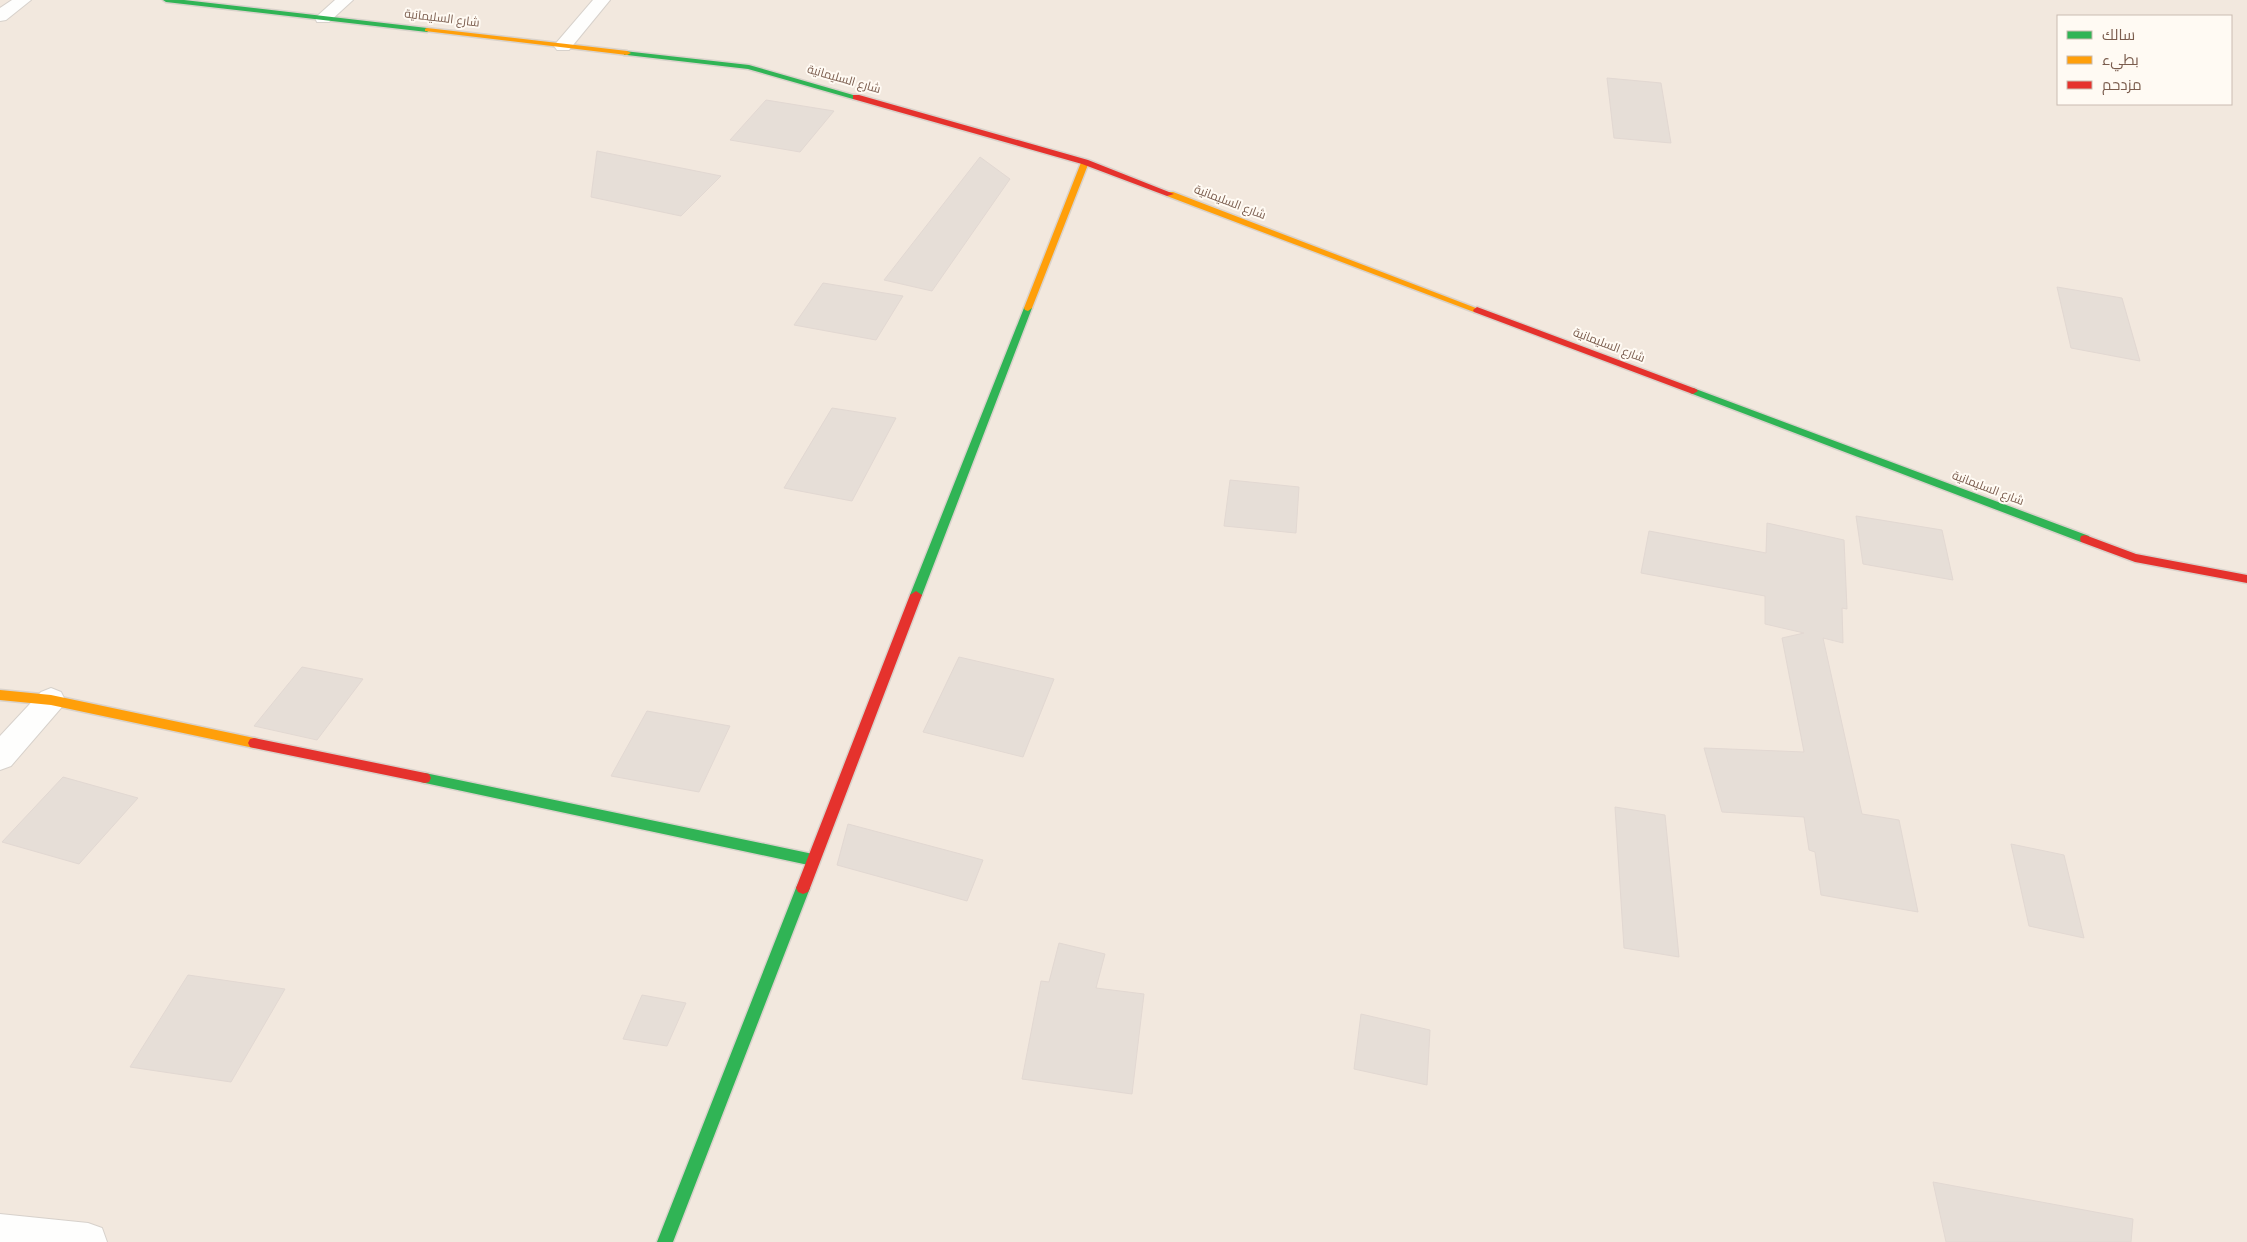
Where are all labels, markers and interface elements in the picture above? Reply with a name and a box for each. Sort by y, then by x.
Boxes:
street label: شارع السليمانية [403,4,481,31]
legend [2057,15,2232,105]
text: سالك [2102,24,2135,44]
text: بطيء [2102,49,2139,72]
street label: شارع السليمانية [805,60,883,97]
text: مزدحم [2102,74,2142,95]
street label: شارع السليمانية [1192,180,1269,223]
street label: شارع السليمانية [1571,323,1648,366]
street label: شارع السليمانية [1950,466,2027,509]

